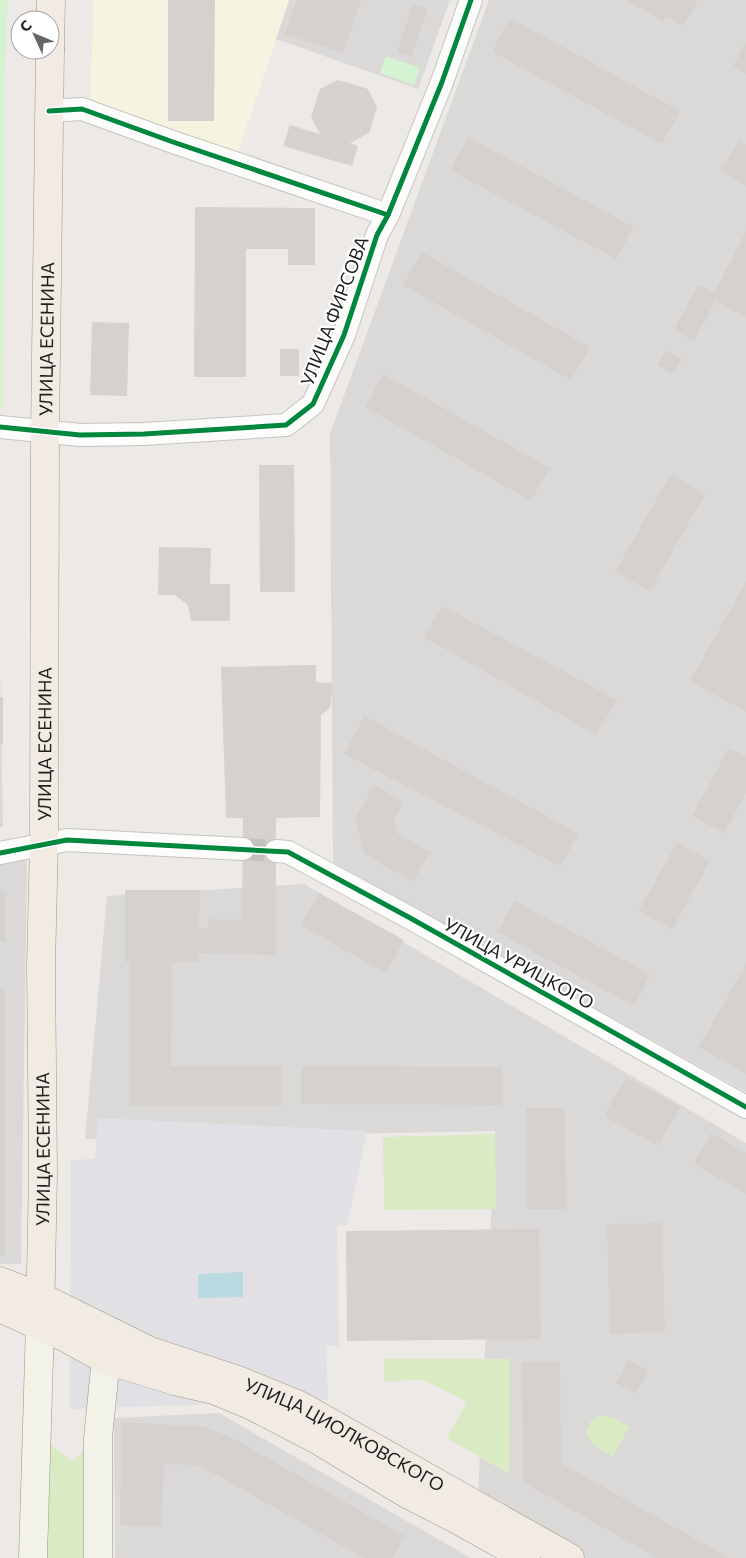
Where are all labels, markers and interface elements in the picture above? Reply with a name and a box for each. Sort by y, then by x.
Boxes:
north arrow [10,10,60,60]
text: С [16,16,35,35]
street label: УЛИЦА ФИРСОВА [295,233,373,389]
street label: УЛИЦА ЕСЕНИНА [34,262,58,416]
street label: УЛИЦА ЕСЕНИНА [33,667,55,821]
street label: УЛИЦА УРИЦКОГО [440,913,598,1013]
street label: УЛИЦА ЕСЕНИНА [31,1072,54,1226]
street label: УЛИЦА ЦИОЛКОВСКОГО [241,1373,448,1496]

